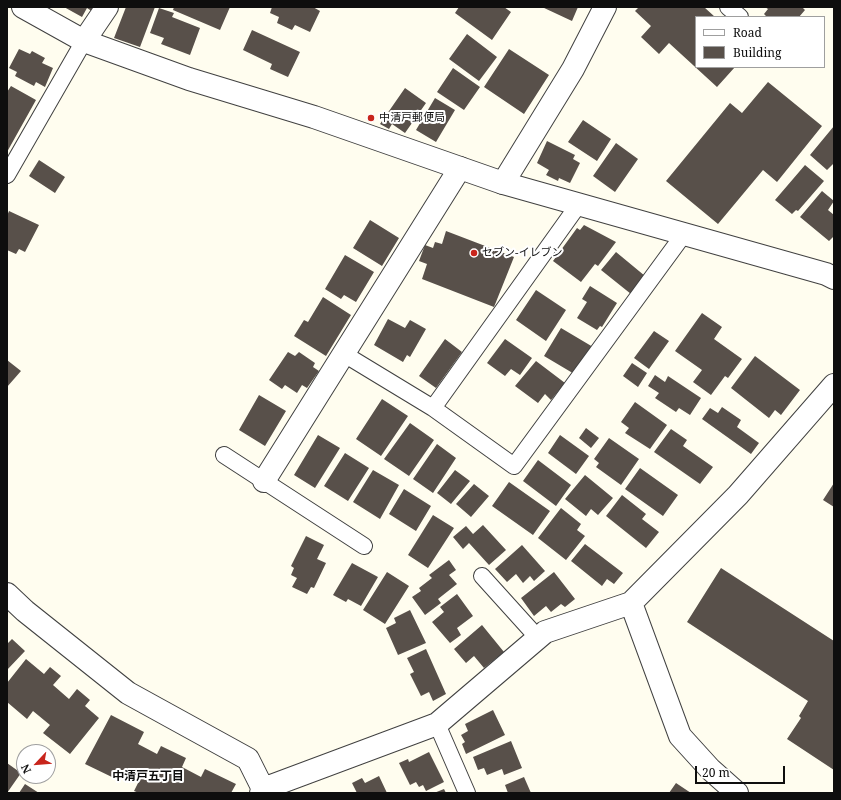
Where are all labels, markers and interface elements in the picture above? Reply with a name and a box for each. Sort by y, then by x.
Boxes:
legend [695,16,825,68]
text: Road [733,24,762,41]
text: Building [733,44,781,61]
place label: 中清戸郵便局 [379,111,445,125]
marker: 中清戸郵便局 [366,113,376,123]
place label: セブン-イレブン [482,246,562,260]
marker: セブン-イレブン [469,248,479,258]
north arrow [16,744,56,784]
scale bar [697,758,787,784]
text: N [17,762,34,776]
text: 20 m [702,764,730,781]
district label: 中清戸五丁目 [112,770,184,784]

